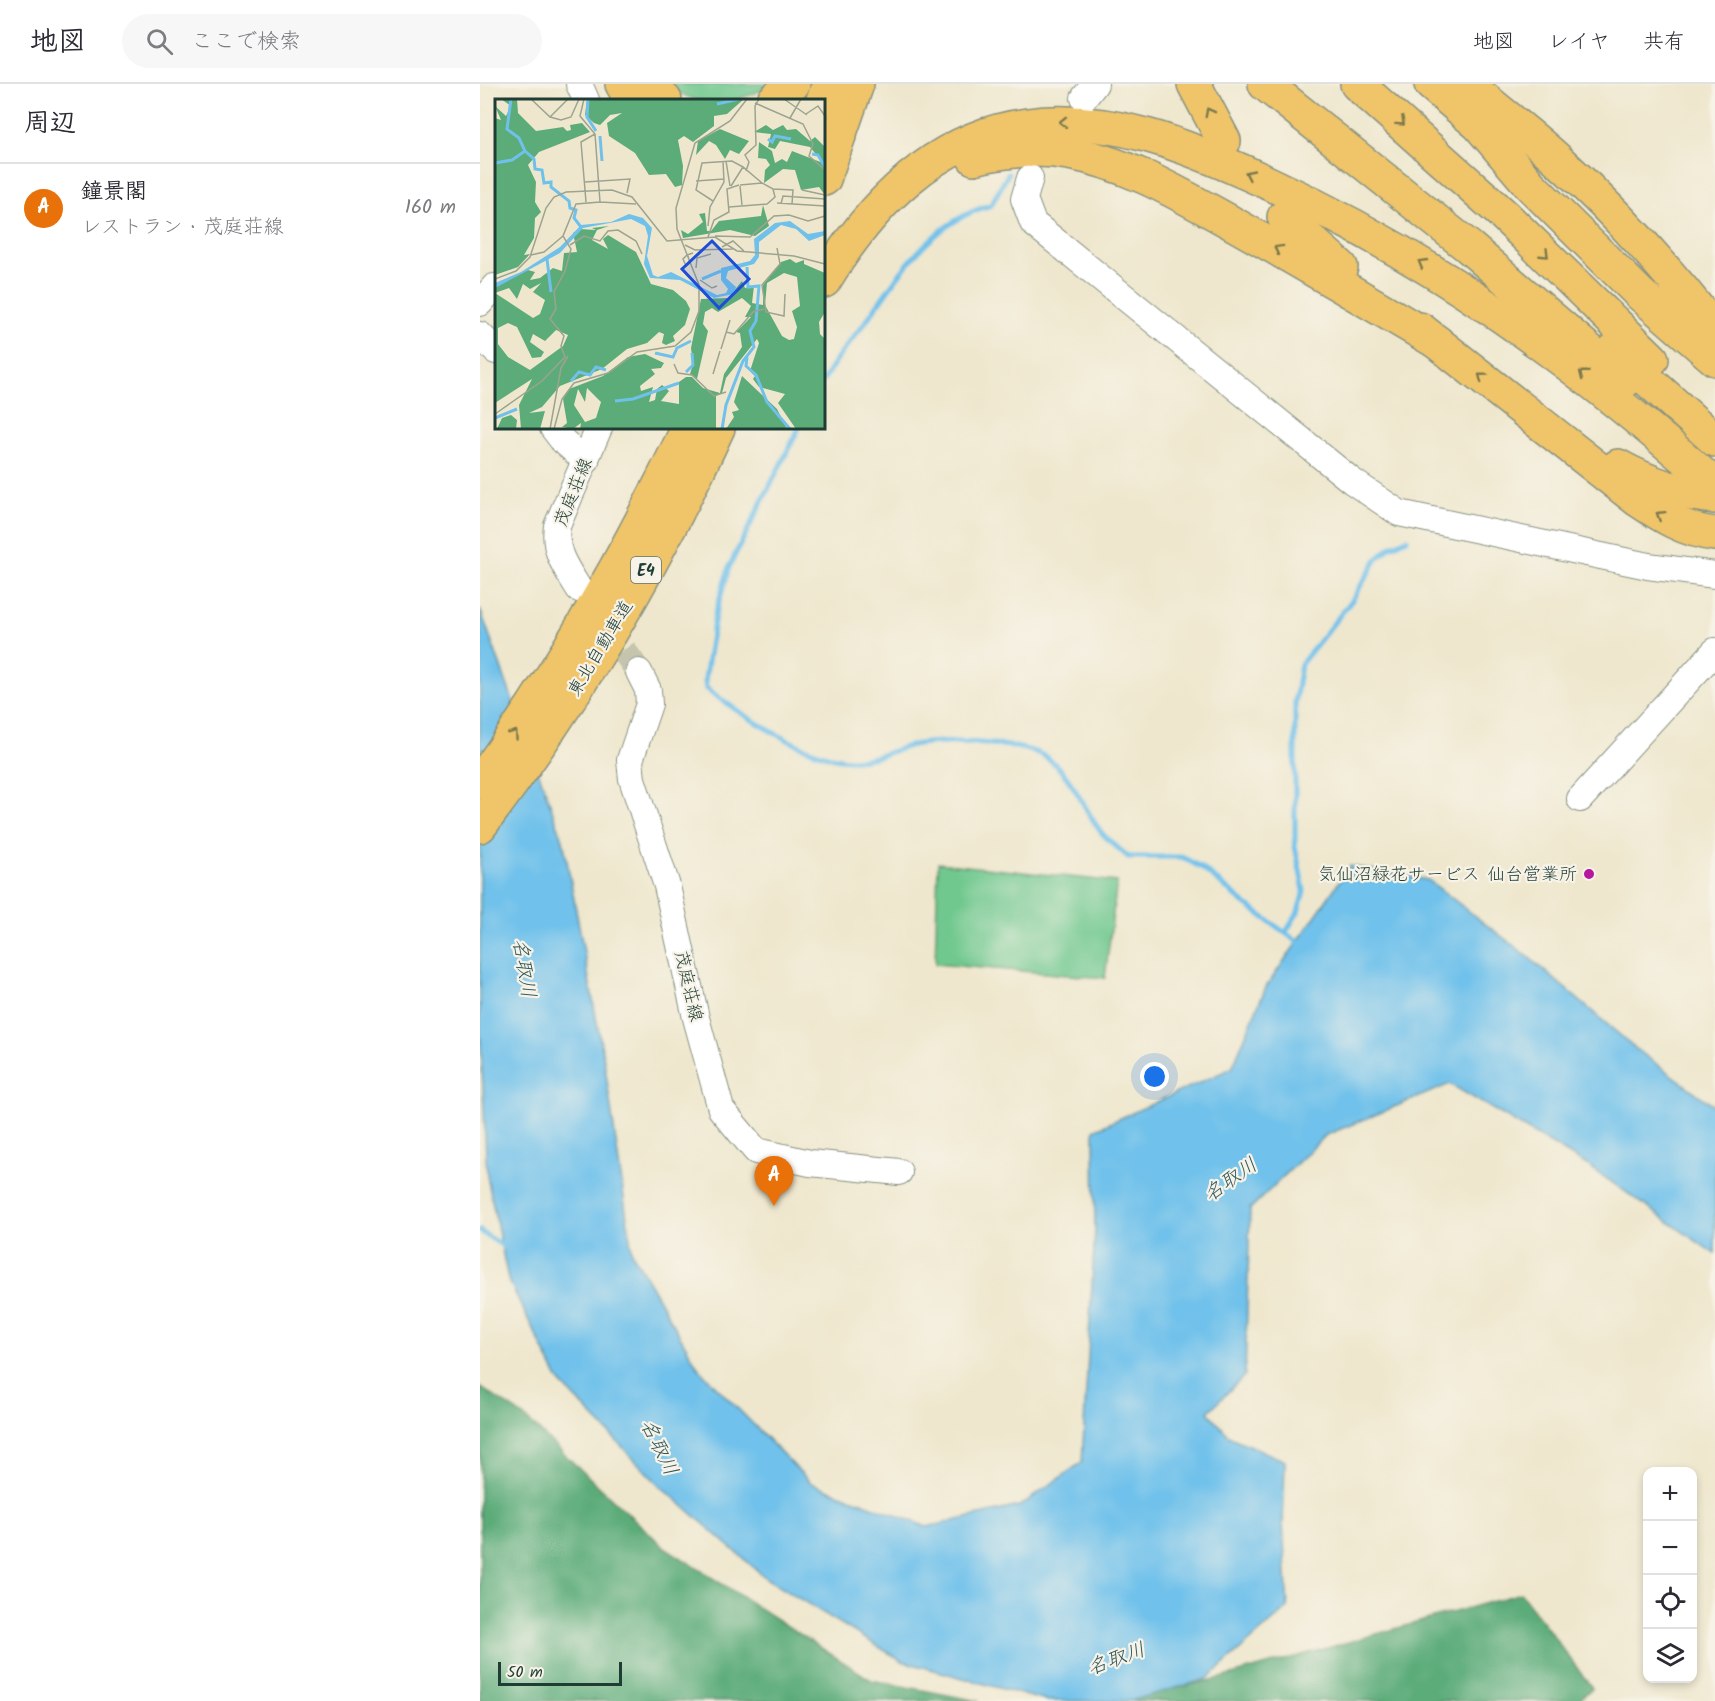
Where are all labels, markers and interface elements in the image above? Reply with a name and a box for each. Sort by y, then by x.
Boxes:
search box [122,14,542,68]
text: 地図 [30,20,86,65]
icon: search [143,25,176,58]
text: ここで検索 [191,25,301,60]
text: 地図 [1473,26,1515,59]
text: レイヤ [1548,26,1610,59]
text: 共有 [1643,26,1685,59]
inset map [495,99,825,429]
text: 周辺 [24,103,76,145]
one-way arrow [1205,108,1216,119]
one-way arrow [1395,115,1405,126]
one-way arrow [1058,116,1067,129]
one-way arrow [1244,170,1255,182]
text: 鐘景閣 [81,175,147,210]
text: A [37,192,50,224]
text: 160 m [405,192,456,224]
text: レストラン · 茂庭荘線 [81,212,283,244]
one-way arrow [1274,245,1284,256]
one-way arrow [1537,247,1548,258]
one-way arrow [1418,259,1428,271]
one-way arrow [1579,370,1590,381]
one-way arrow [1478,373,1489,384]
street label: 茂庭荘線 [547,454,601,531]
one-way arrow [1656,511,1667,522]
road number: E4 [631,557,661,583]
street label: 東北自動車道 [561,595,642,703]
one-way arrow [507,729,518,740]
place label: 気仙沼緑花サービス 仙台営業所 [1318,861,1577,890]
marker: 気仙沼緑花サービス 仙台営業所 [1582,867,1596,881]
water label: 名取川 [503,936,544,1000]
street label: 茂庭荘線 [665,948,710,1025]
your location [1140,1062,1169,1091]
water label: 名取川 [1197,1150,1265,1211]
pin: A [754,1156,794,1206]
water label: 名取川 [631,1414,686,1482]
map controls [1643,1467,1697,1683]
button: + [1643,1467,1697,1521]
button: − [1643,1521,1697,1575]
button: locate [1643,1575,1697,1629]
button: layers [1643,1629,1697,1683]
water label: 名取川 [1083,1635,1150,1685]
scale bar [498,1659,622,1686]
text: 50 m [507,1660,543,1685]

